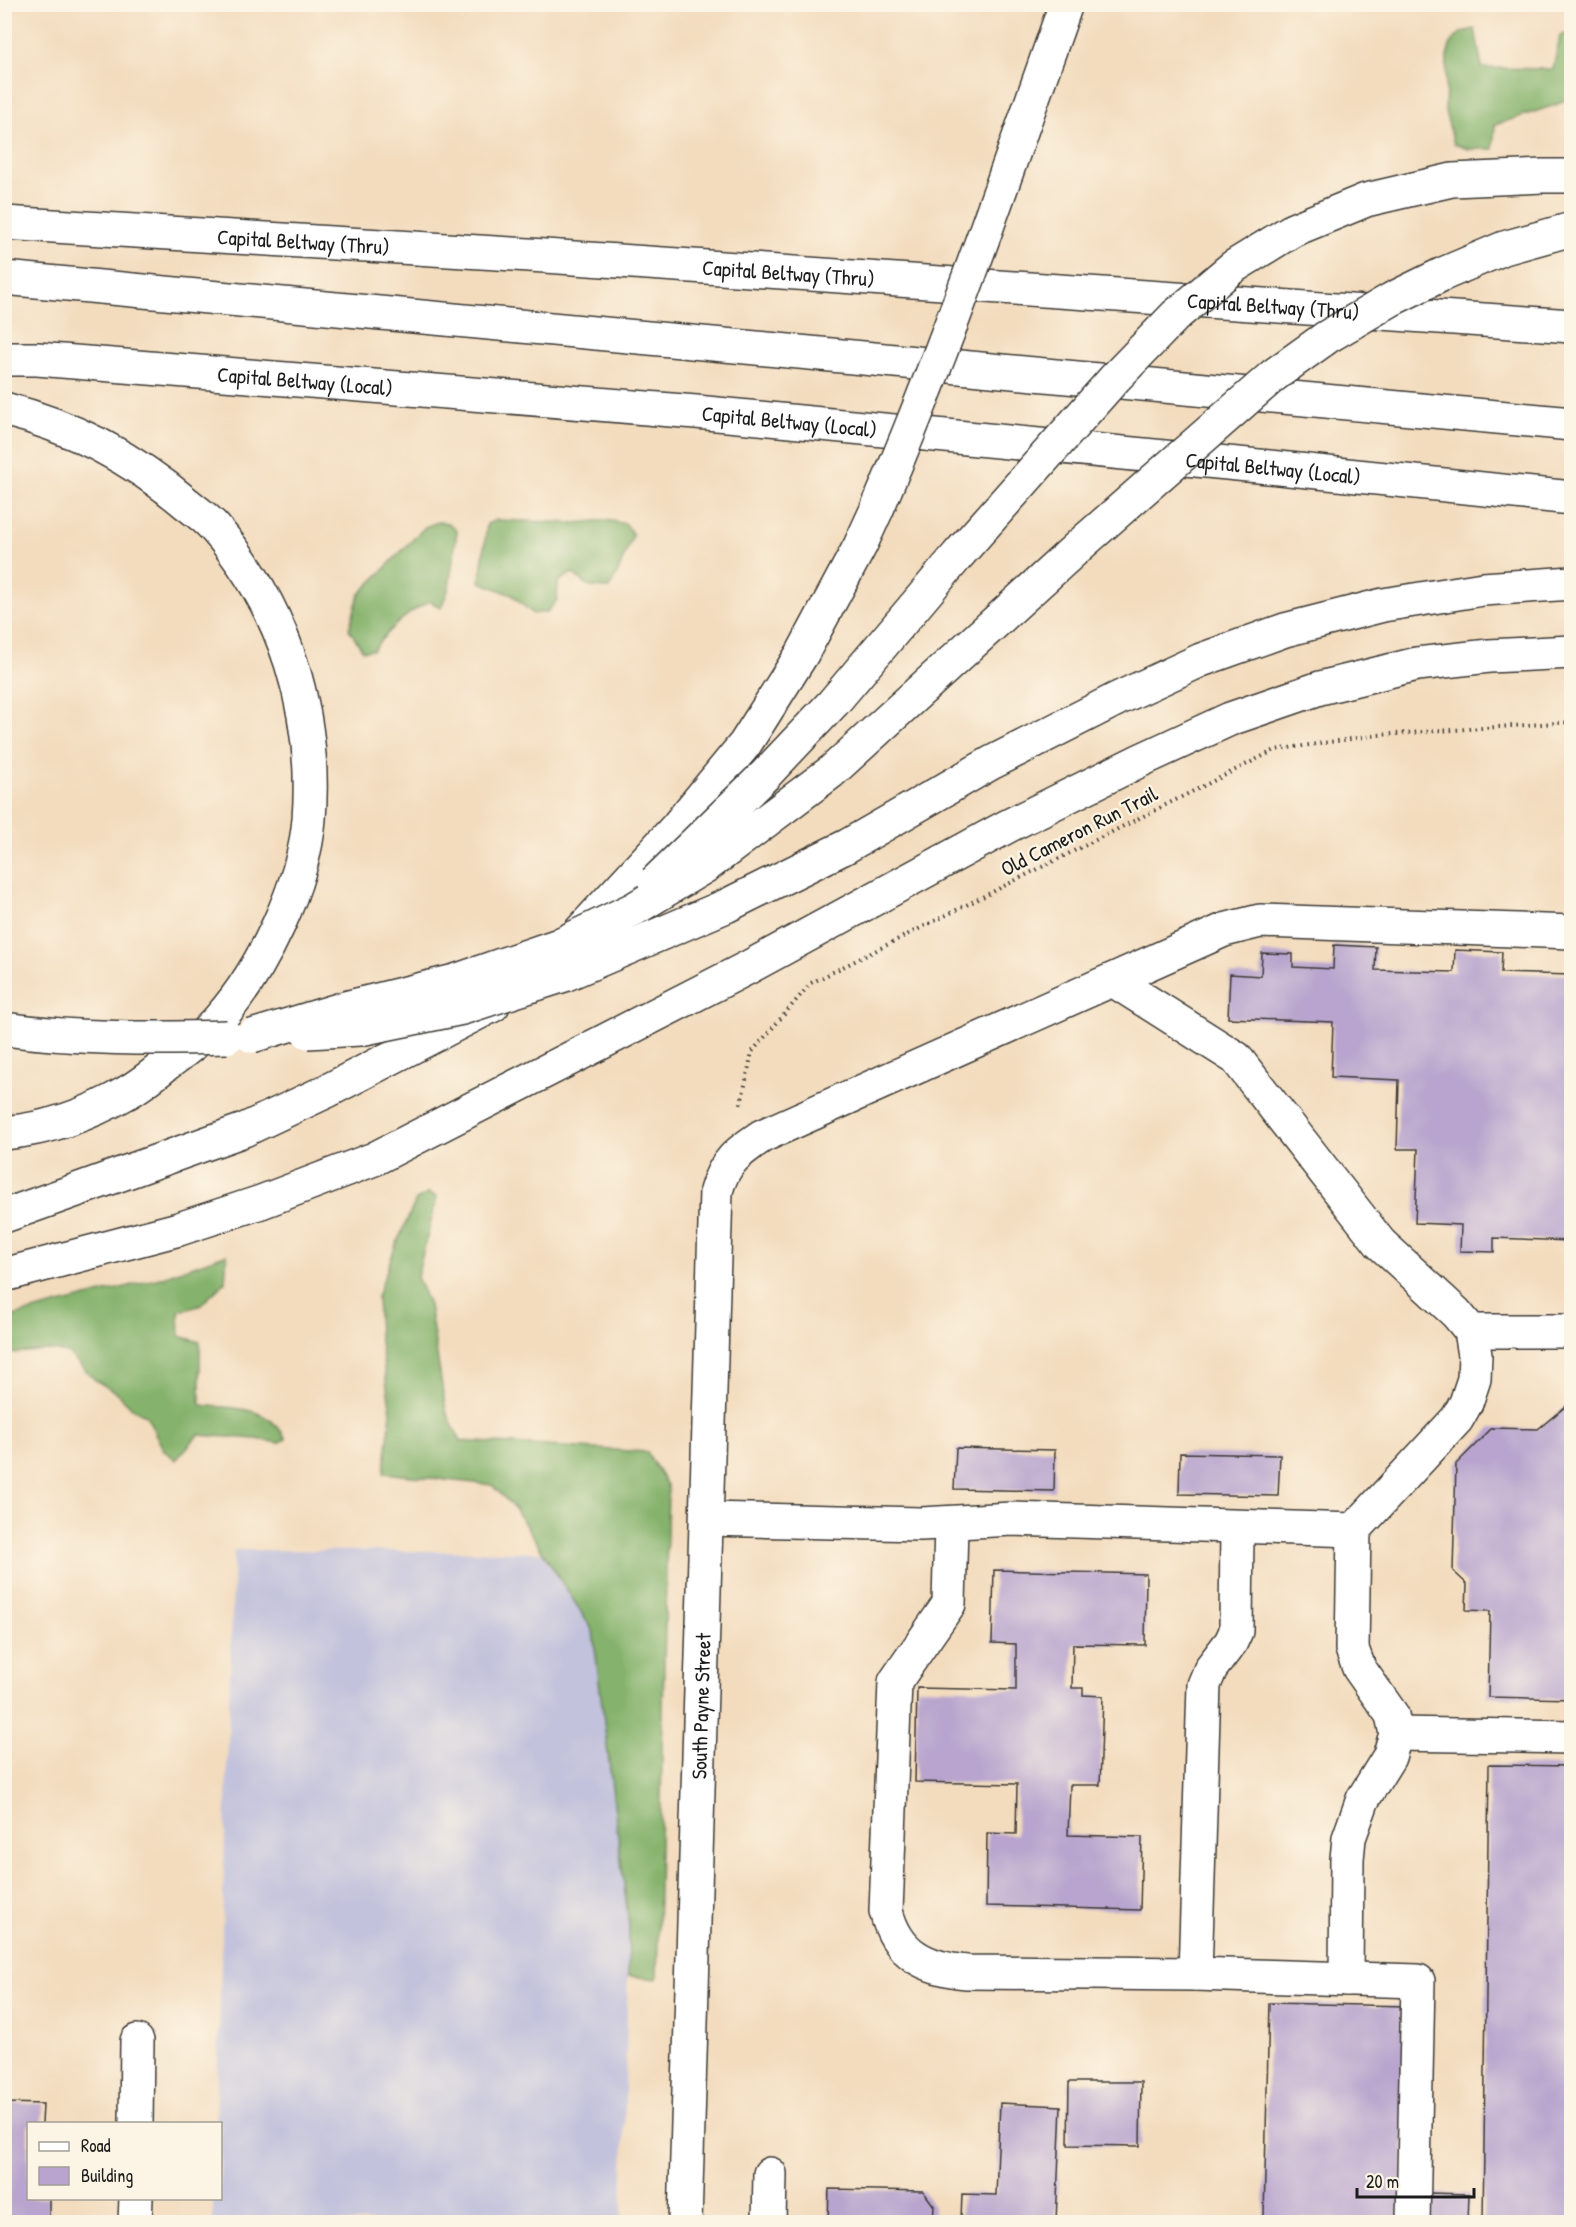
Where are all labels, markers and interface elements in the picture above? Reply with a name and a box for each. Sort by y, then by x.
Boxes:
street label: Capital Beltway (Thru) [216,222,391,261]
street label: Capital Beltway (Thru) [701,252,876,293]
street label: Capital Beltway (Thru) [1186,285,1360,326]
street label: Capital Beltway (Local) [216,359,394,402]
street label: Capital Beltway (Local) [701,398,878,444]
street label: Capital Beltway (Local) [1184,445,1362,491]
street label: Old Cameron Run Trail [996,779,1163,883]
street label: South Payne Street [684,1632,717,1780]
legend [27,2122,222,2200]
text: Road [81,2133,111,2158]
scale bar [1357,2161,1474,2199]
text: Building [81,2163,133,2188]
text: 20 m [1366,2169,1399,2194]

